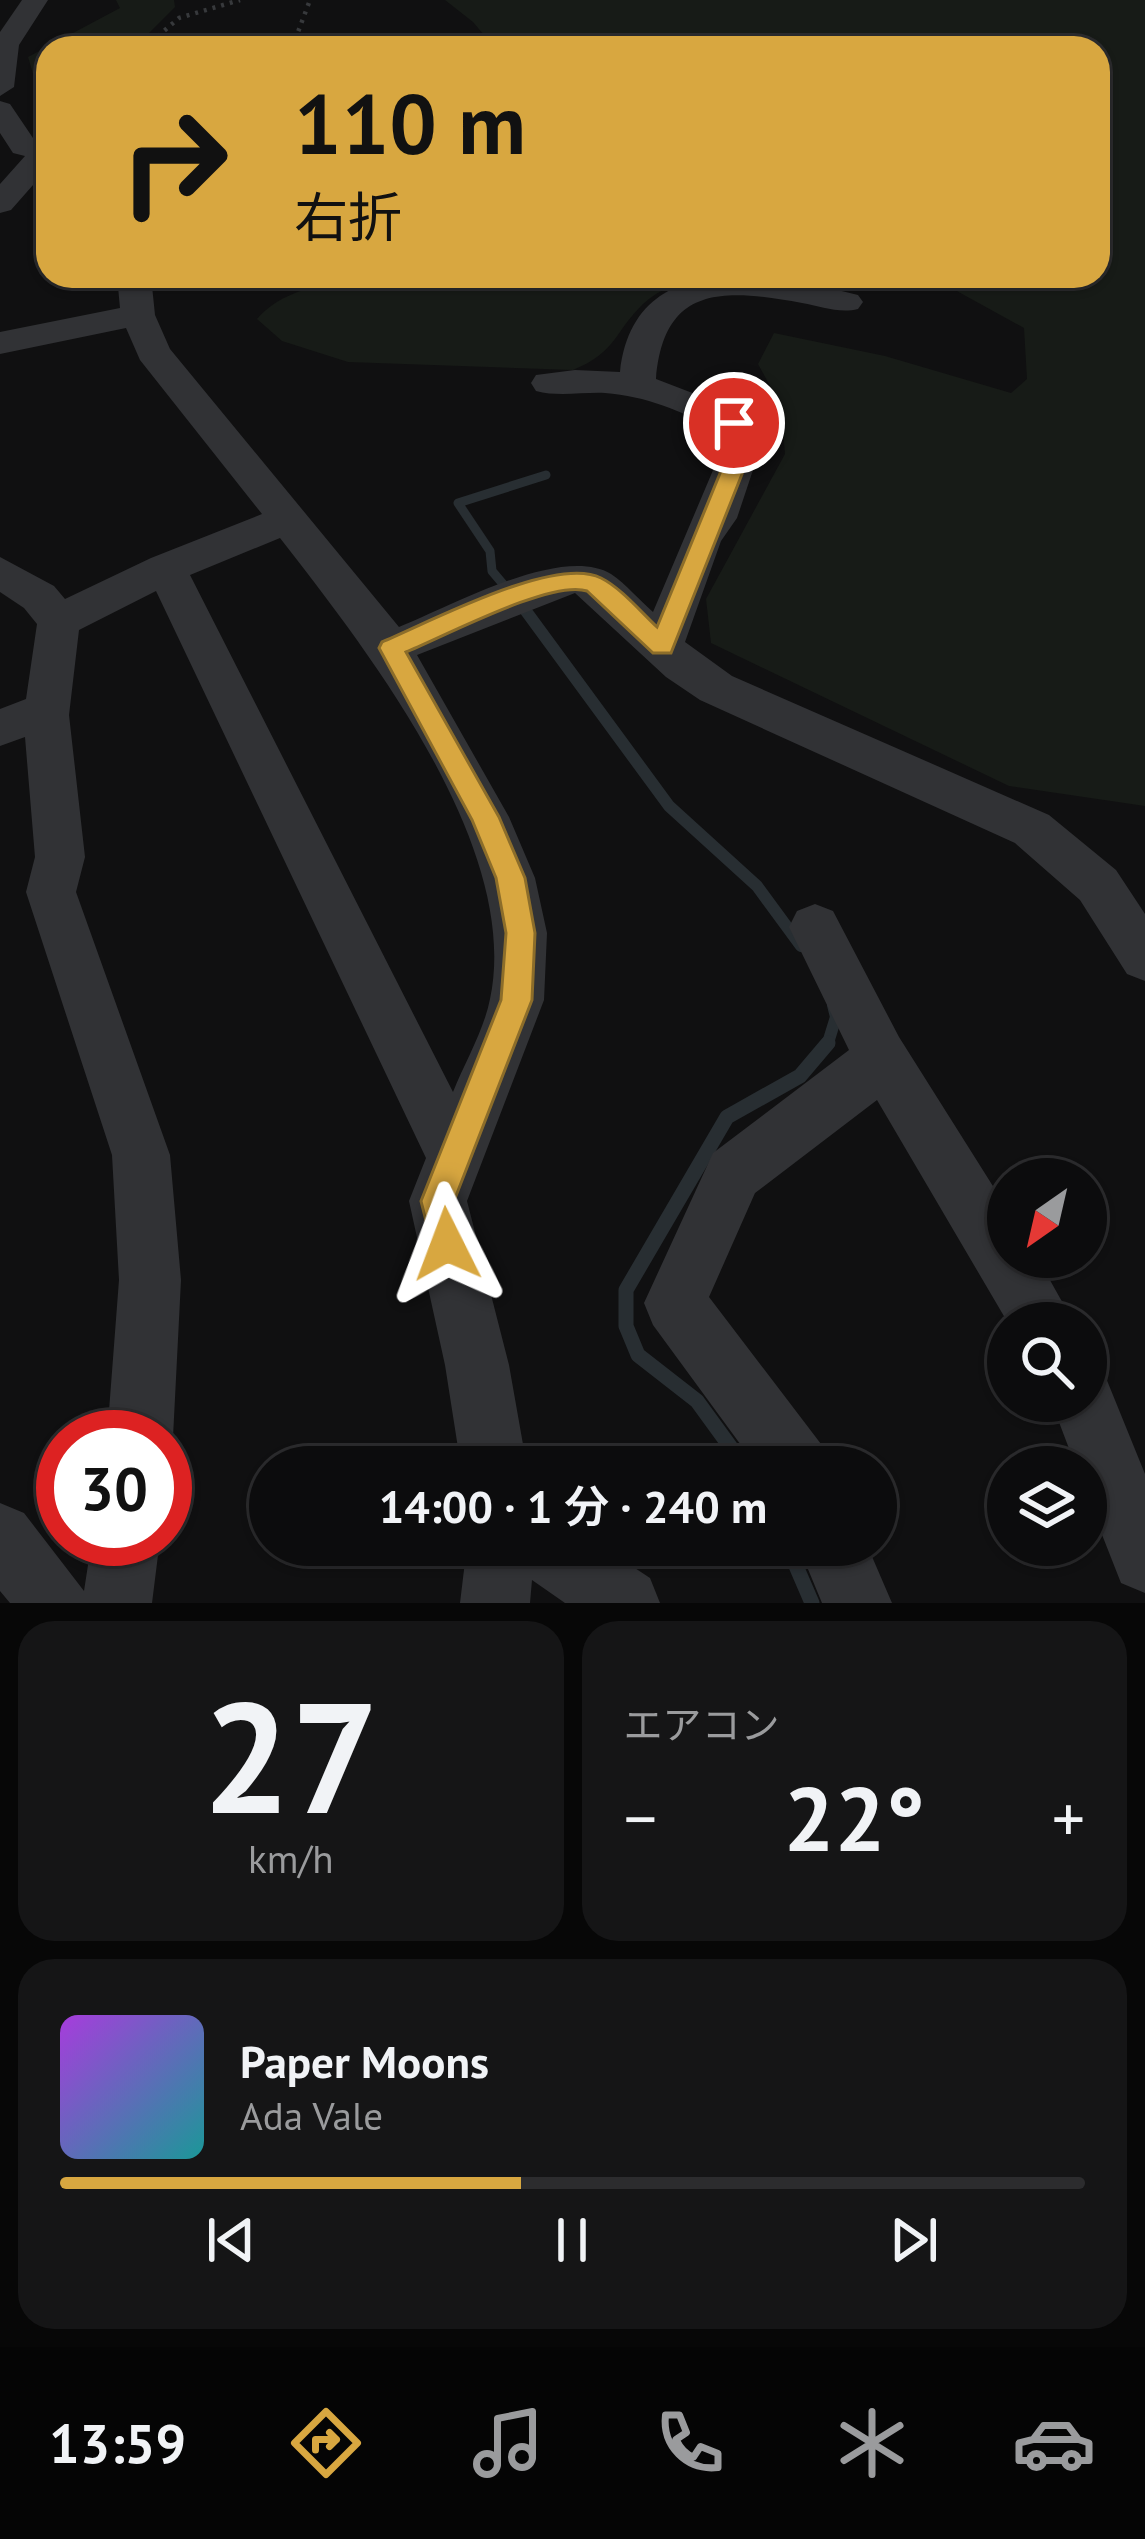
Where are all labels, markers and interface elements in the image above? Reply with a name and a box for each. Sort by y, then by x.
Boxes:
text: 110 m [294,68,526,177]
icon: right [96,84,252,240]
text: 右折 [294,182,402,252]
pin [683,372,785,474]
icon: arrive [701,390,767,456]
north arrow [987,1158,1107,1278]
map controls [987,1158,1107,1566]
position arrow [384,1181,510,1307]
button: search [987,1302,1107,1422]
speed limit sign: 30 [36,1410,192,1566]
button: layers [987,1446,1107,1566]
text: 14:00 · 1 分 · 240 m [379,1477,767,1535]
text: 27 [202,1654,379,1856]
text: エアコン [624,1699,780,1750]
text: 22° [784,1759,925,1876]
text: − [624,1775,657,1860]
text: + [1052,1775,1085,1860]
text: km/h [248,1833,334,1884]
text: Paper Moons [240,2032,489,2090]
text: Ada Vale [240,2090,383,2141]
icon: previous [198,2207,264,2273]
icon: pause [539,2207,605,2273]
icon: next [881,2207,947,2273]
icon: directions [284,2401,368,2485]
icon: music [466,2401,550,2485]
icon: phone [648,2401,732,2485]
icon: climate [830,2401,914,2485]
icon: car [1012,2401,1096,2485]
text: 13:59 [49,2408,186,2478]

